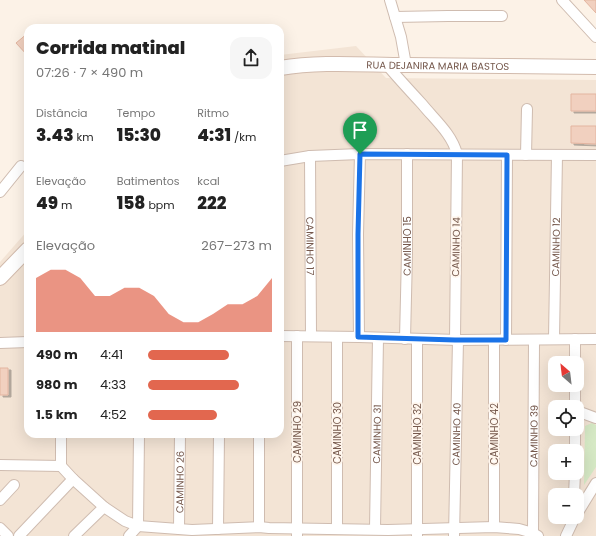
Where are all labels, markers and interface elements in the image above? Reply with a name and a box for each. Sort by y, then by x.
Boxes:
text: Corrida matinal [36,35,185,60]
button: share [230,37,272,79]
street label: RUA DEJANIRA MARIA BASTOS [366,57,509,74]
text: 07:26 · 7 × 490 m [36,63,143,82]
text: Distância [36,105,88,121]
text: Tempo [117,105,155,121]
text: Ritmo [197,105,229,121]
pin [343,113,377,154]
icon: arrive [349,119,371,141]
text: 3.43 [36,123,74,147]
text: 15:30 [117,123,161,147]
text: 4:31 [197,123,231,147]
text: km [74,129,94,145]
text: /km [231,129,256,145]
text: Elevação [36,173,86,189]
text: Batimentos [117,173,180,189]
text: kcal [197,173,220,189]
text: 49 [36,191,58,215]
text: 158 [117,191,145,215]
text: 222 [197,191,226,215]
text: m [58,197,72,213]
text: bpm [145,197,175,213]
street label: CAMINHO 15 [399,216,415,276]
street label: CAMINHO 17 [303,217,318,276]
street label: CAMINHO 14 [448,217,464,277]
street label: CAMINHO 12 [548,217,563,277]
text: Elevação [36,236,95,255]
text: 267–273 m [201,236,272,255]
text: 490 m [36,345,78,364]
text: 4:41 [100,345,123,364]
north arrow [548,356,584,392]
map controls [548,356,584,524]
text: 980 m [36,375,77,394]
text: 4:33 [100,375,126,394]
button: locate [548,400,584,436]
street label: CAMINHO 29 [290,401,305,463]
street label: CAMINHO 30 [330,402,345,464]
street label: CAMINHO 32 [410,403,425,465]
street label: CAMINHO 40 [448,403,464,465]
street label: CAMINHO 42 [487,403,502,465]
street label: CAMINHO 31 [369,404,384,464]
text: 1.5 km [36,405,78,424]
text: 4:52 [100,405,127,424]
street label: CAMINHO 39 [526,405,541,467]
button: + [548,444,584,480]
street label: CAMINHO 26 [172,451,187,513]
button: − [548,488,584,524]

